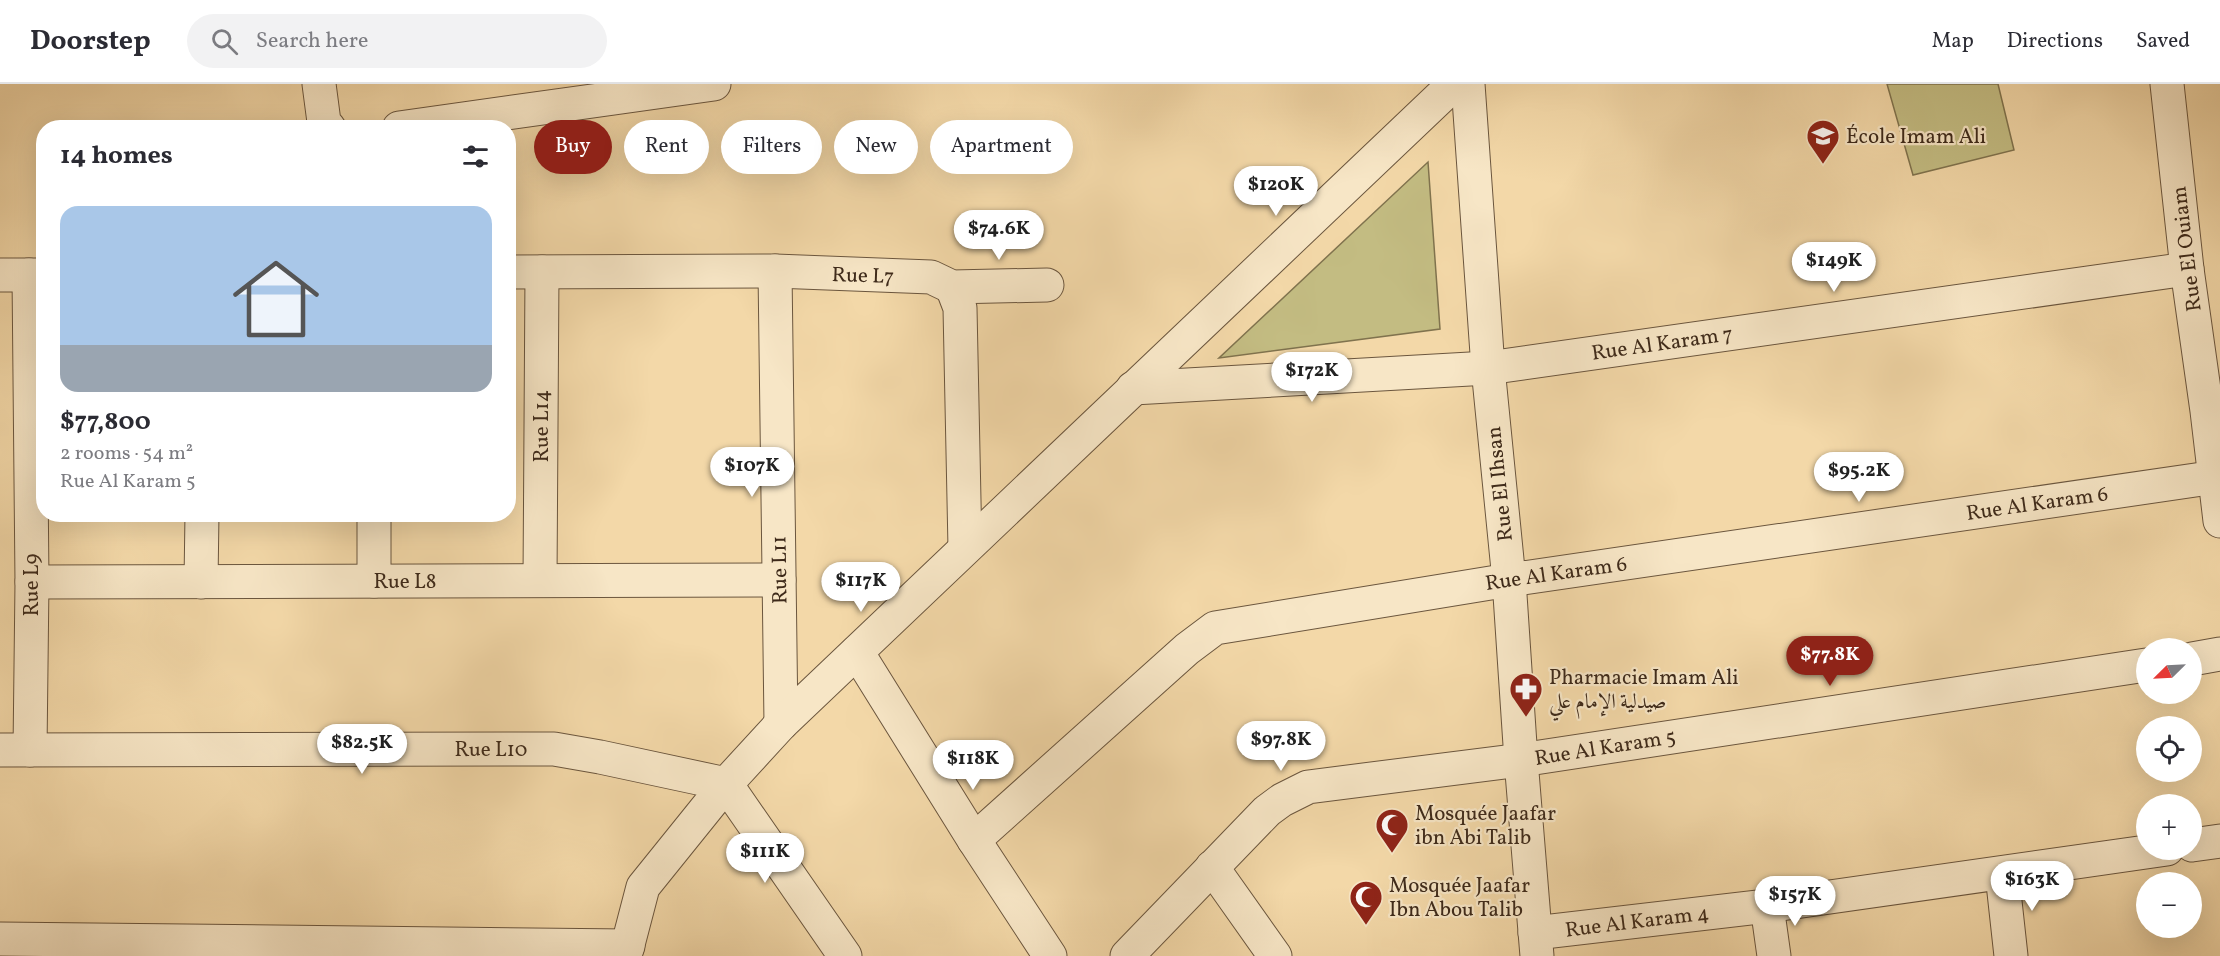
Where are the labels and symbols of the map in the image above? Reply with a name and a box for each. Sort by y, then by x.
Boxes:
school or university icon: École Imam Ali [1805,118,1841,165]
place label: École Imam Ali [1846,123,1986,152]
pin: $120K [1234,166,1318,217]
street label: Rue El Ouiam [2165,185,2210,313]
pin: $74.6K [950,210,1048,261]
pin: $149K [1792,242,1876,293]
street label: Rue L7 [831,261,895,292]
street label: Rue Al Karam 7 [1590,320,1735,369]
pin: $172K [1270,352,1354,403]
street label: Rue L14 [528,390,557,462]
street label: Rue El Ihsan [1480,425,1521,543]
pin: $107K [710,447,794,498]
pin: $95.2K [1810,452,1908,503]
street label: Rue Al Karam 6 [1964,480,2110,529]
street label: Rue L11 [765,536,796,604]
street label: Rue Al Karam 6 [1483,550,1629,599]
street label: Rue L9 [18,553,47,617]
pin: $117K [819,562,903,613]
street label: Rue L8 [374,568,436,597]
pin: $77.8K [1781,636,1879,687]
north arrow [2136,638,2202,704]
place label: Pharmacie Imam Ali صيدلية الإمام علي [1549,664,1739,721]
pharmacy icon: Pharmacie Imam Ali صيدلية الإمام علي [1508,671,1544,718]
pin: $97.8K [1232,721,1330,772]
street label: Rue Al Karam 5 [1533,723,1678,774]
pin: $82.5K [313,724,411,775]
street label: Rue L10 [455,736,527,765]
pin: $118K [931,740,1015,791]
place label: Mosquée Jaafar ibn Abi Talib [1415,800,1556,853]
mosque icon: Mosquée Jaafar ibn Abi Talib [1374,807,1410,854]
pin: $111K [723,833,807,884]
pin: $163K [1990,861,2074,912]
place label: Mosquée Jaafar Ibn Abou Talib [1389,872,1530,925]
pin: $157K [1753,876,1837,927]
mosque icon: Mosquée Jaafar Ibn Abou Talib [1348,879,1384,926]
street label: Rue Al Karam 4 [1564,899,1711,946]

